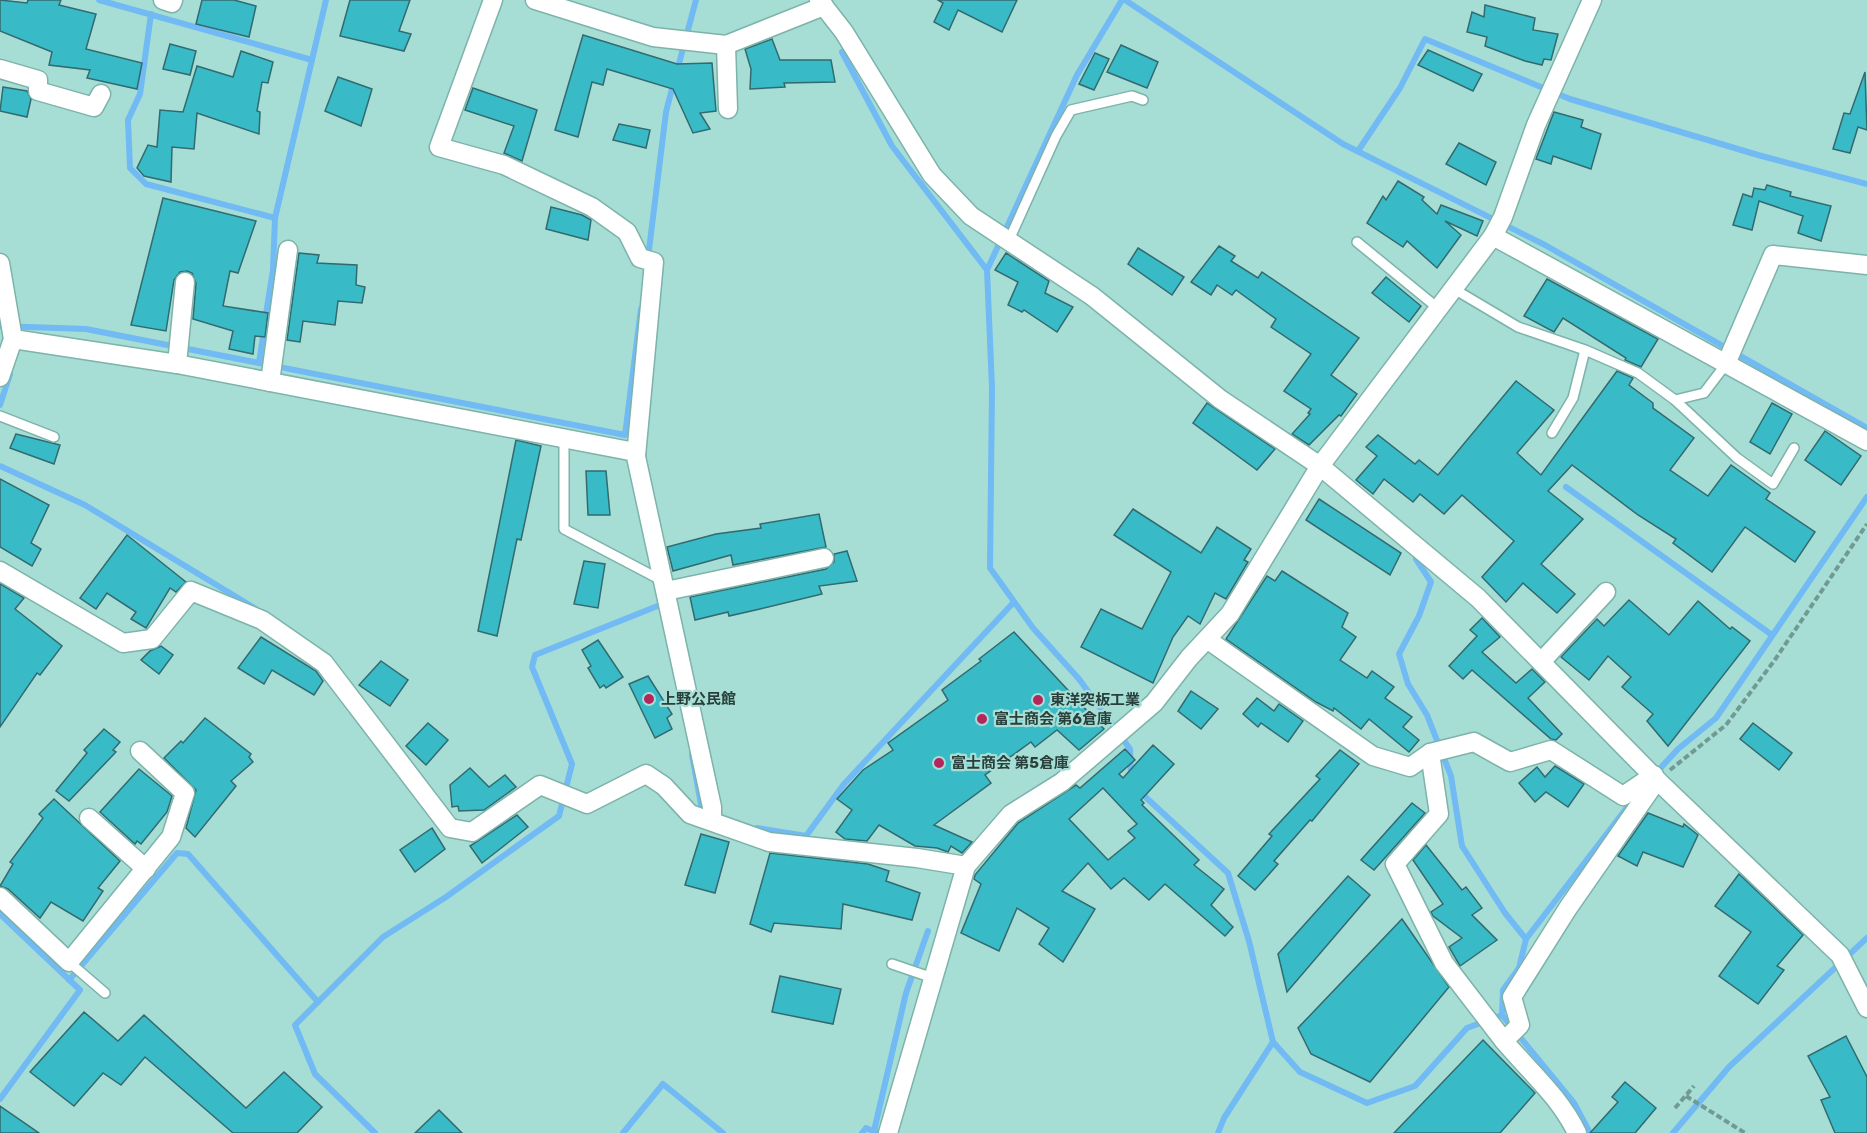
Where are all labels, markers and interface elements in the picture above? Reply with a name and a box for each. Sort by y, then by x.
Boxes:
place label: 上野公民館 [661,690,736,708]
place label: 東洋突板工業 [1050,691,1140,709]
marker: 上野公民館 [642,692,656,706]
marker: 東洋突板工業 [1031,693,1045,707]
place label: 富士商会 第6倉庫 [994,710,1112,728]
marker: 富士商会 第6倉庫 [975,712,989,726]
place label: 富士商会 第5倉庫 [951,754,1069,772]
marker: 富士商会 第5倉庫 [932,756,946,770]

